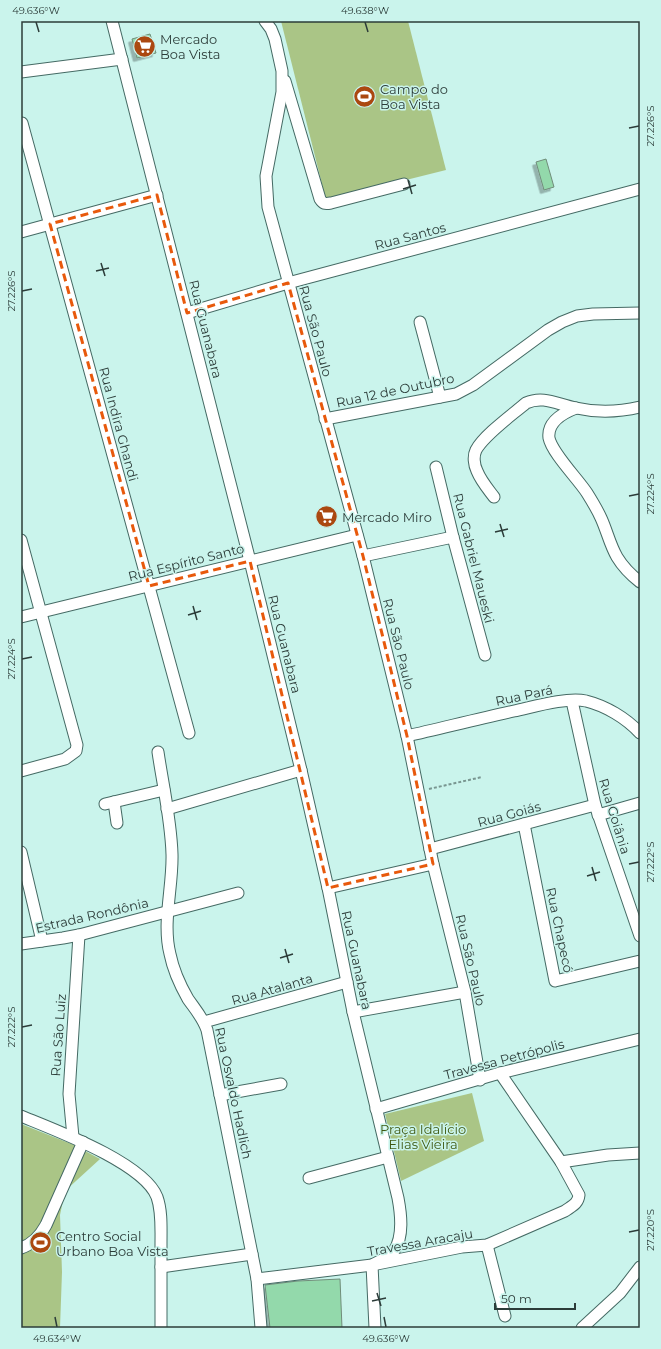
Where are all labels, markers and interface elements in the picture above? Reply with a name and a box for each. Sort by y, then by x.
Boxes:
text: 49.636°W [12,4,60,17]
text: 49.638°W [341,4,389,17]
place label: Mercado Boa Vista [160,31,220,62]
supermarket icon: Mercado Boa Vista [131,33,157,59]
place label: Campo do Boa Vista [380,81,448,112]
sports icon: Campo do Boa Vista [351,83,377,109]
text: 27.226°S [644,106,657,147]
street label: Rua Santos [373,219,447,253]
text: 27.226°S [5,271,18,312]
street label: Rua Guanabara [186,278,226,380]
street label: Rua São Paulo [296,284,336,378]
street label: Rua Indira Ghandi [96,365,142,483]
street label: Rua 12 de Outubro [334,370,456,410]
text: 27.224°S [644,473,657,515]
street label: Rua Gabriel Maueski [450,491,498,625]
supermarket icon: Mercado Miro [314,504,340,530]
place label: Mercado Miro [342,509,432,525]
street label: Rua Espírito Santo [126,540,246,584]
street label: Rua Guanabara [265,593,305,695]
street label: Rua São Paulo [380,597,418,691]
text: 27.224°S [5,638,18,680]
street label: Rua Pará [494,681,554,709]
street label: Rua Goiânia [596,776,634,856]
street label: Rua Goiás [476,798,542,830]
text: 27.222°S [644,842,657,882]
street label: Rua Chapecó [543,886,577,974]
street label: Estrada Rondônia [34,894,150,936]
street label: Rua Guanabara [339,909,375,1011]
street label: Rua São Paulo [453,913,489,1007]
street label: Rua Atalanta [230,970,314,1008]
street label: Rua São Luiz [47,993,69,1077]
text: 27.222°S [5,1007,18,1047]
street label: Rua Osvaldo Hadlich [212,1025,256,1161]
street label: Travessa Petrópolis [442,1035,566,1083]
park label: Praça Idalício Elias Vieira [380,1121,466,1152]
text: 27.220°S [644,1209,657,1251]
street label: Travessa Aracaju [366,1225,474,1259]
place label: Centro Social Urbano Boa Vista [56,1228,169,1259]
sports icon: Centro Social Urbano Boa Vista [28,1230,54,1256]
scale bar [495,1285,575,1311]
text: 50 m [501,1291,532,1306]
text: 49.634°W [33,1332,81,1345]
text: 49.636°W [362,1332,410,1345]

